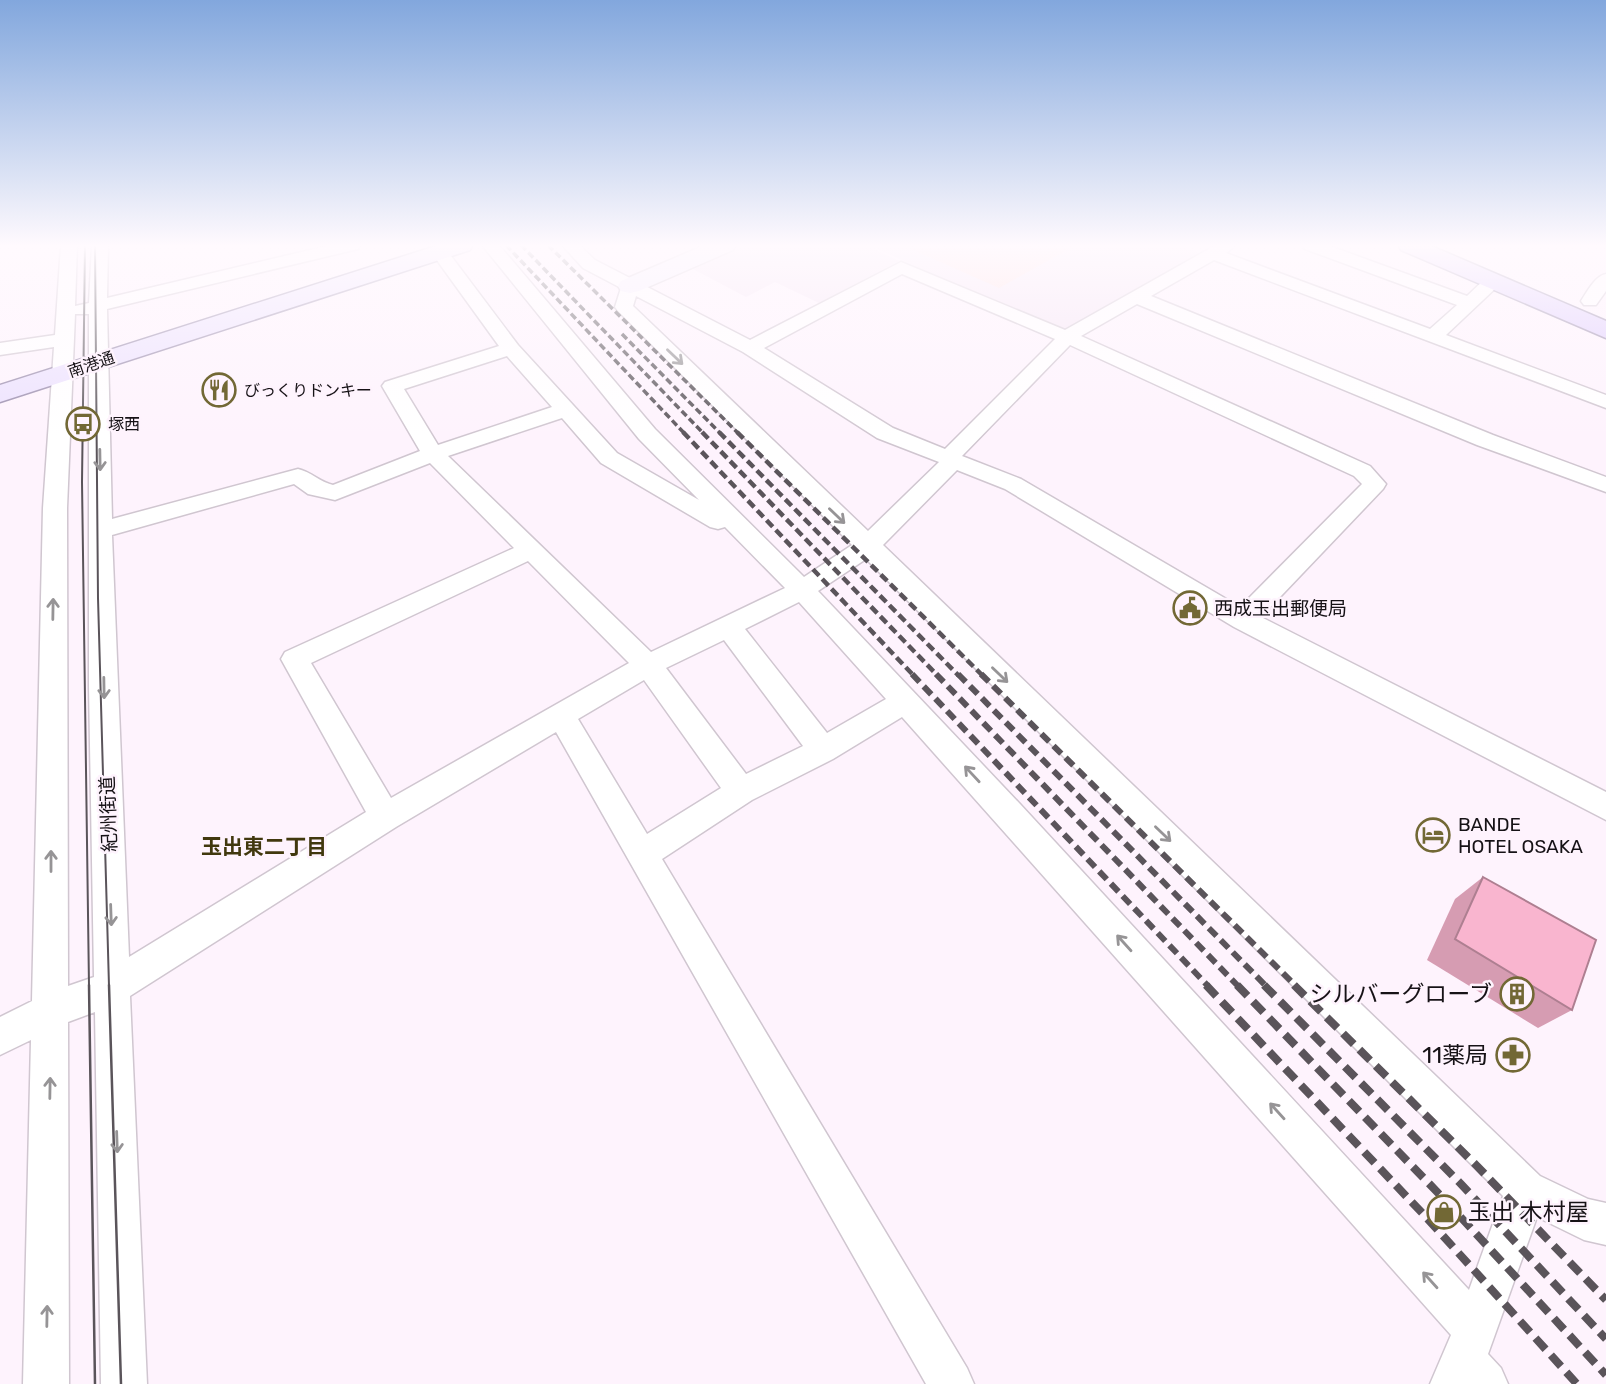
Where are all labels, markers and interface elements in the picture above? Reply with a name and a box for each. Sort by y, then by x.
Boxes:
street label: 南港通 [65,348,117,381]
one-way arrow [666,348,683,365]
restaurant icon: びっくりドンキー [200,371,238,409]
place label: びっくりドンキー [244,381,372,400]
bus stop icon: 塚西 [64,405,102,443]
place label: 塚西 [108,415,140,434]
one-way arrow [93,448,107,471]
one-way arrow [829,507,846,524]
public building icon: 西成玉出郵便局 [1171,589,1209,627]
place label: 西成玉出郵便局 [1214,597,1347,620]
one-way arrow [47,598,60,621]
one-way arrow [991,667,1008,684]
one-way arrow [97,676,110,699]
one-way arrow [963,766,980,783]
street label: 紀州街道 [96,776,121,852]
place label: BANDE HOTEL OSAKA [1458,813,1583,858]
hotel icon: BANDE HOTEL OSAKA [1414,816,1452,854]
one-way arrow [1154,826,1171,843]
district label: 玉出東二丁目 [201,834,327,859]
one-way arrow [44,850,58,873]
one-way arrow [104,903,117,926]
one-way arrow [1116,934,1132,952]
building icon: シルバーグローブ [1498,975,1536,1013]
place label: シルバーグローブ [1309,980,1492,1008]
pharmacy icon: 11薬局 [1494,1036,1532,1074]
place label: 11薬局 [1422,1041,1488,1069]
one-way arrow [43,1077,57,1100]
one-way arrow [1269,1102,1285,1120]
one-way arrow [111,1131,124,1154]
shop icon: 玉出 木村屋 [1425,1193,1463,1231]
place label: 玉出 木村屋 [1468,1198,1589,1226]
one-way arrow [1422,1271,1438,1289]
one-way arrow [40,1305,54,1328]

